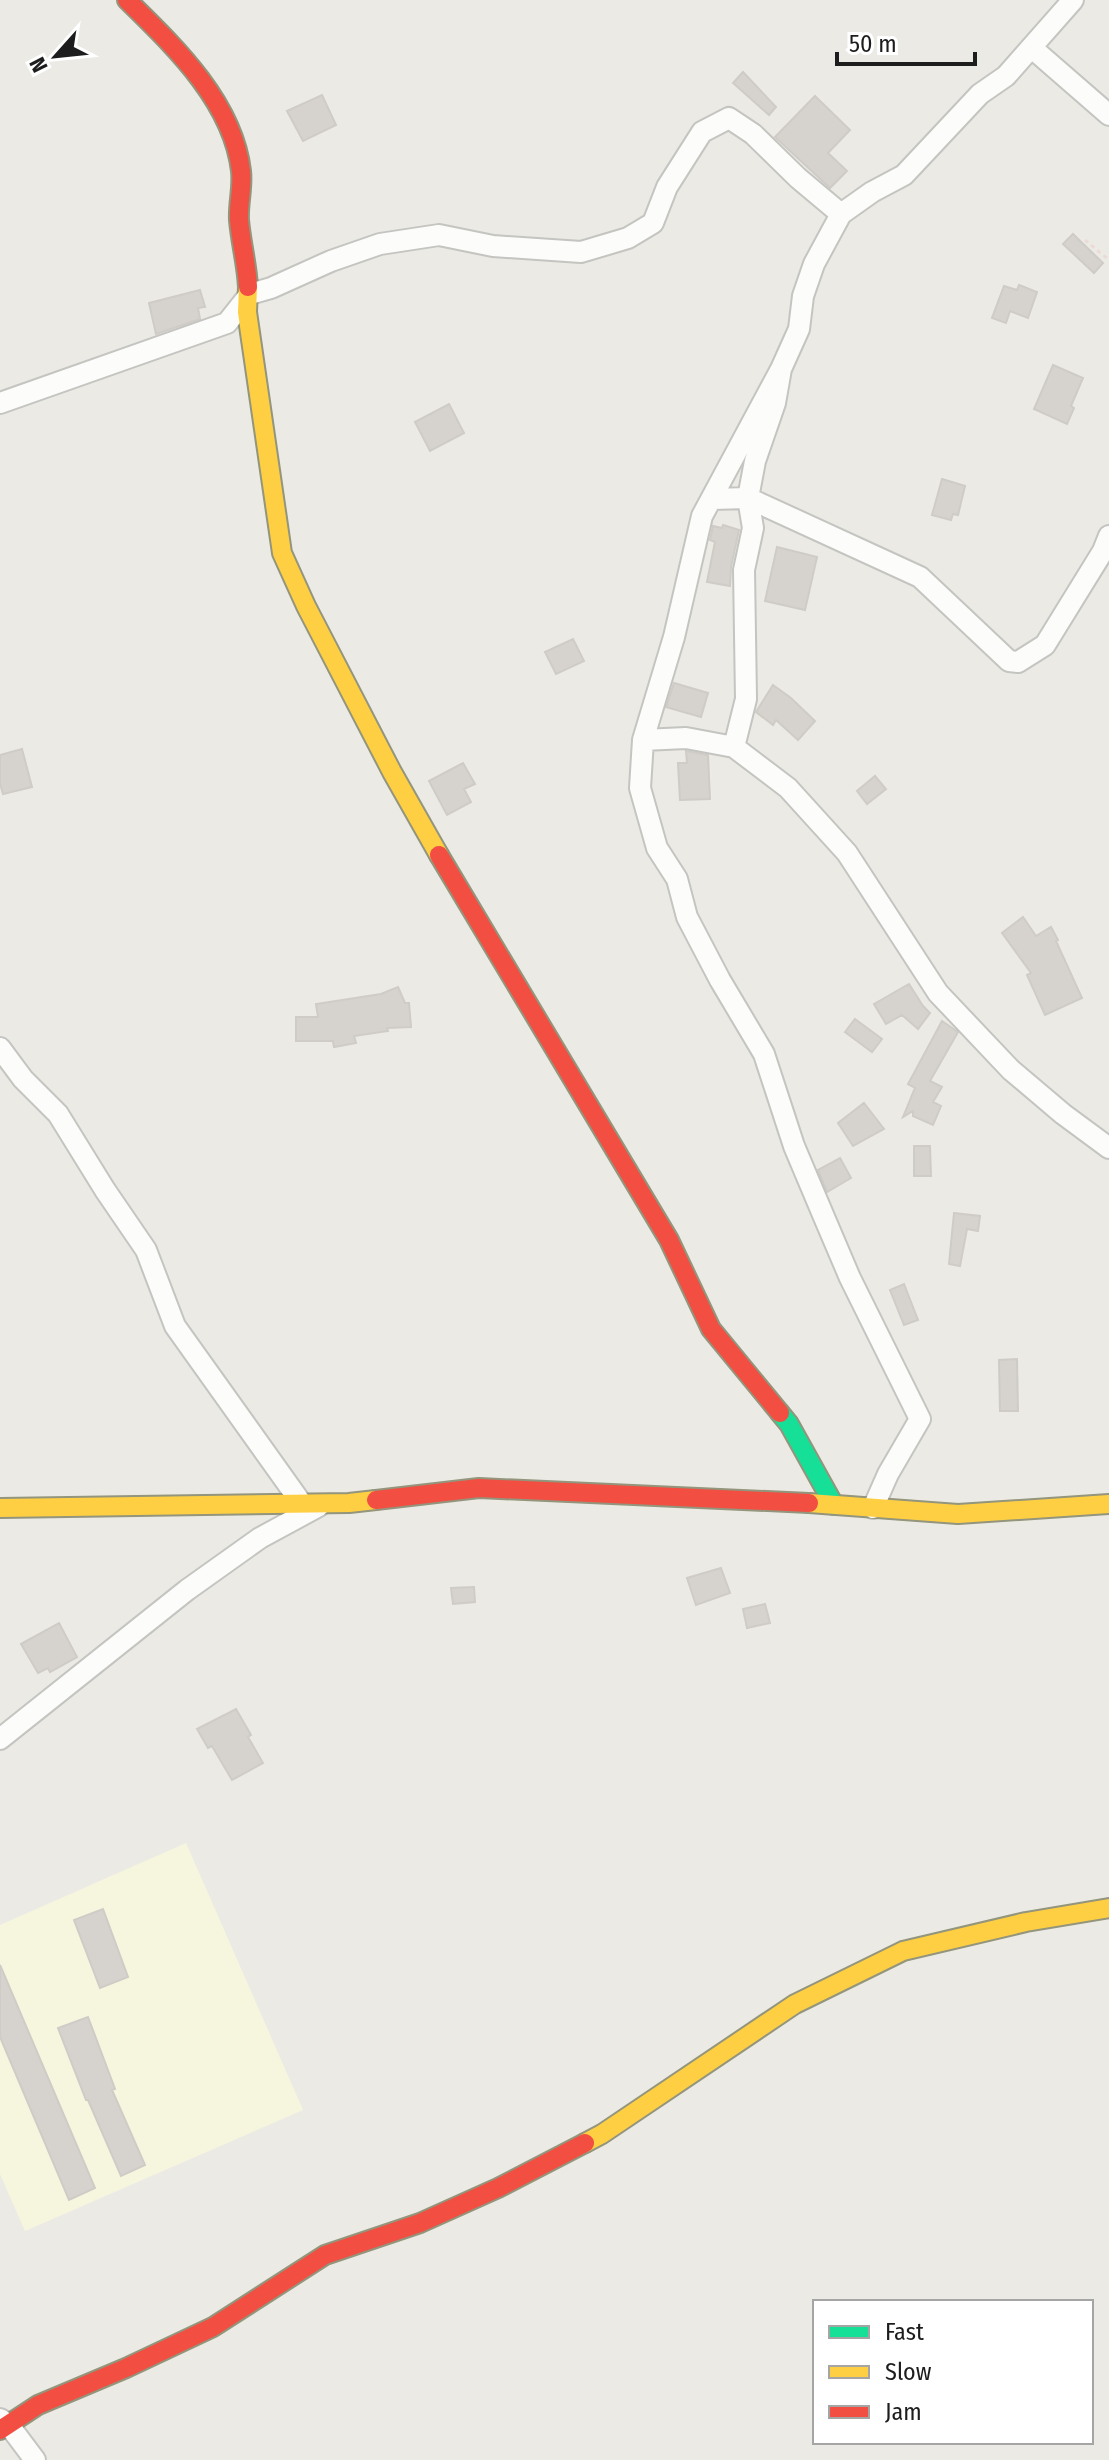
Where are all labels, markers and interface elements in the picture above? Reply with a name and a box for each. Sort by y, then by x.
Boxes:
north arrow [16,16,96,96]
scale bar [837,16,975,66]
text: 50 m [849,30,897,58]
text: N [24,53,54,77]
legend [813,2300,1093,2444]
text: Fast [885,2318,924,2346]
text: Slow [885,2358,932,2386]
text: Jam [885,2398,922,2426]

